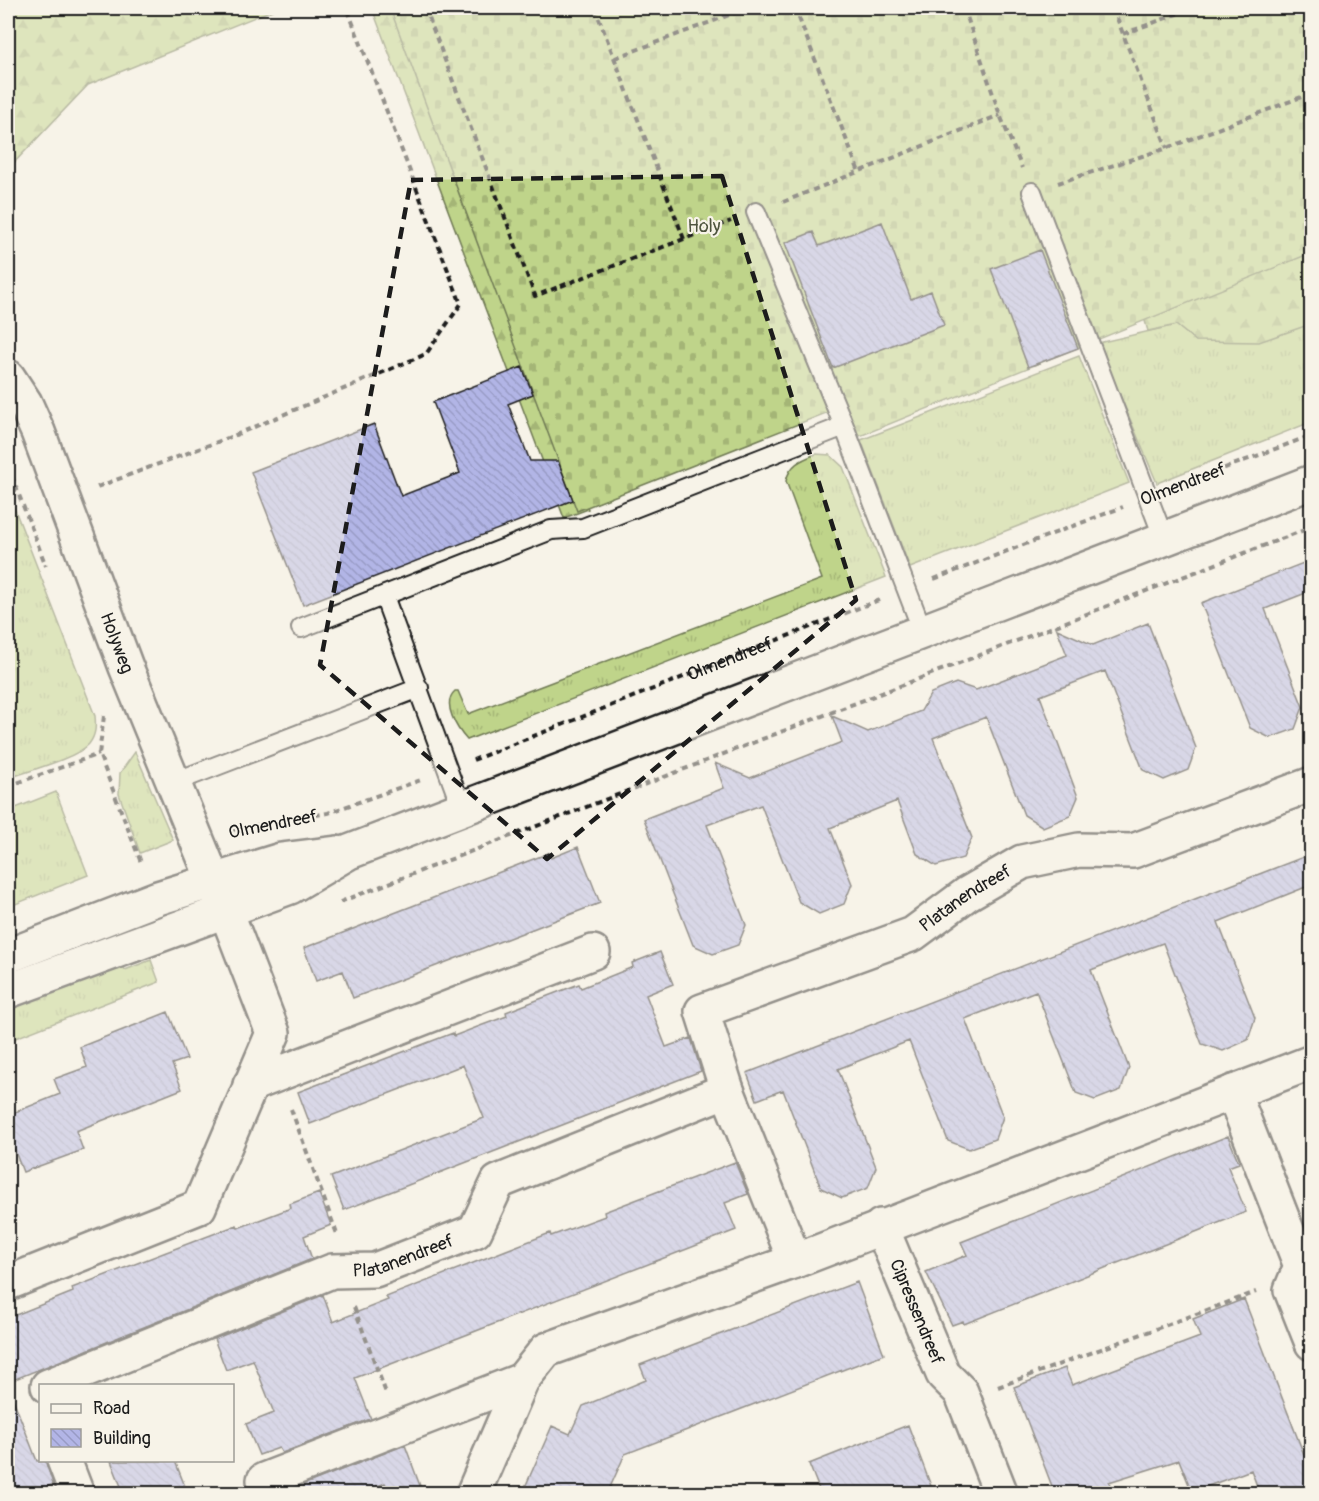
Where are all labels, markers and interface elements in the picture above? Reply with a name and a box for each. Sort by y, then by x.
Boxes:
park label: Holy [687,215,721,238]
street label: Olmendreef [1137,457,1230,511]
street label: Holyweg [95,609,138,677]
street label: Olmendreef [684,632,777,687]
street label: Olmendreef [227,804,320,844]
street label: Platanendreef [915,859,1016,937]
street label: Platanendreef [352,1229,458,1283]
street label: Cipressendreef [884,1256,949,1369]
legend [39,1384,234,1462]
text: Road [93,1397,130,1420]
text: Building [93,1427,151,1450]

